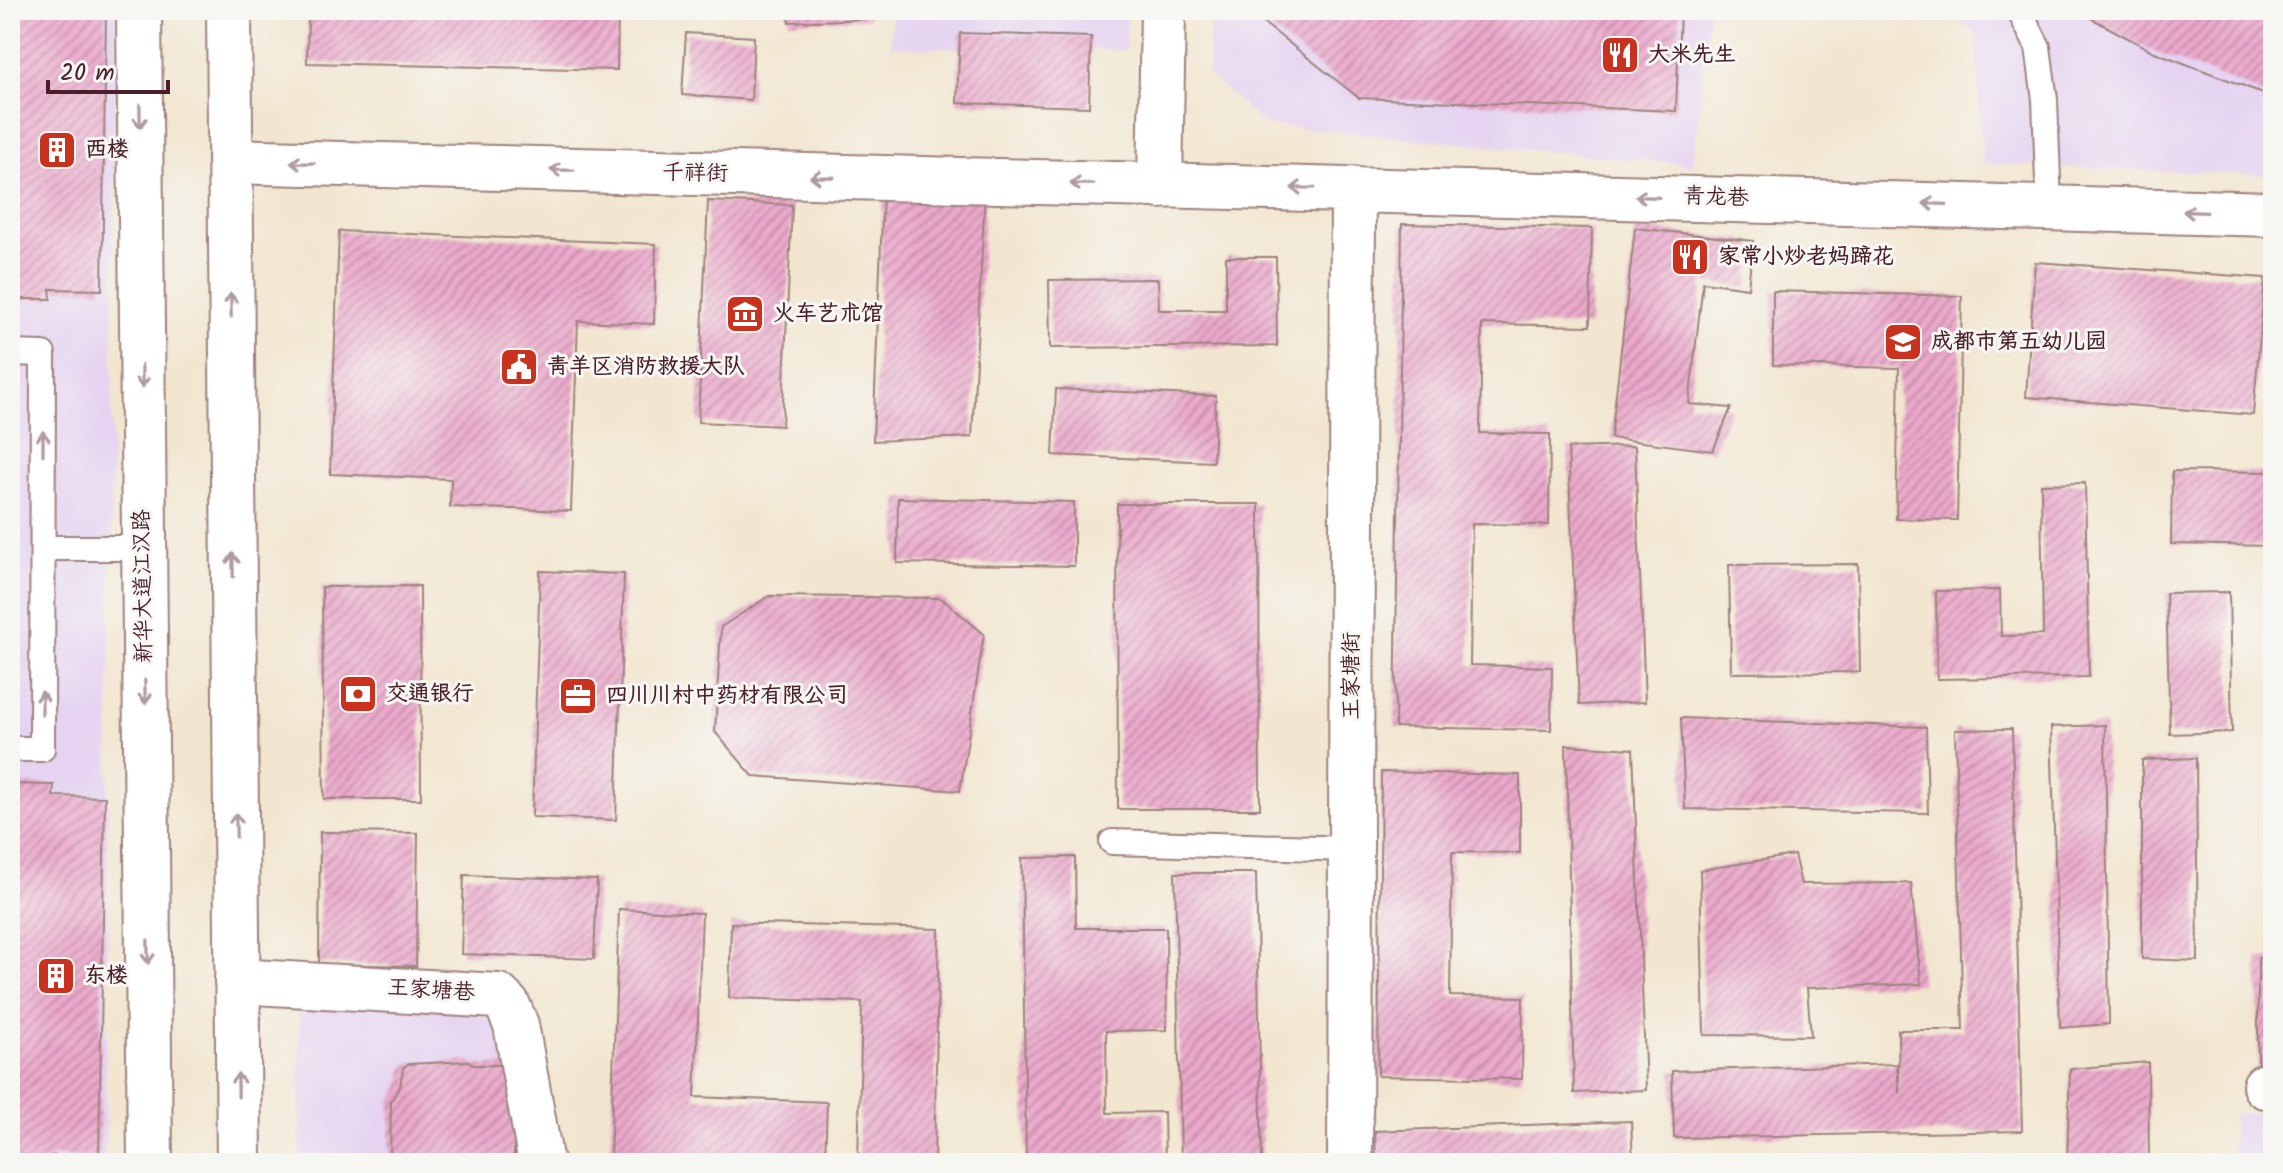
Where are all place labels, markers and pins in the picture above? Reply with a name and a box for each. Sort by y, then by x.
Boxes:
restaurant icon: 大米先生 [1599,34,1641,76]
place label: 大米先生 [1648,38,1736,73]
building icon: 西楼 [36,129,78,171]
place label: 西楼 [85,133,129,168]
restaurant icon: 家常小炒老妈蹄花 [1669,236,1711,278]
place label: 家常小炒老妈蹄花 [1718,240,1894,275]
museum icon: 火车艺术馆 [724,293,766,335]
place label: 火车艺术馆 [773,297,883,332]
school or university icon: 成都市第五幼儿园 [1882,321,1924,363]
place label: 成都市第五幼儿园 [1931,325,2107,360]
public building icon: 青羊区消防救援大队 [498,346,540,388]
place label: 青羊区消防救援大队 [547,350,745,385]
bank icon: 交通银行 [337,673,379,715]
office icon: 四川川村中药材有限公司 [557,675,599,717]
place label: 交通银行 [386,677,474,712]
place label: 四川川村中药材有限公司 [606,679,848,714]
building icon: 东楼 [35,955,77,997]
place label: 东楼 [84,959,128,994]

